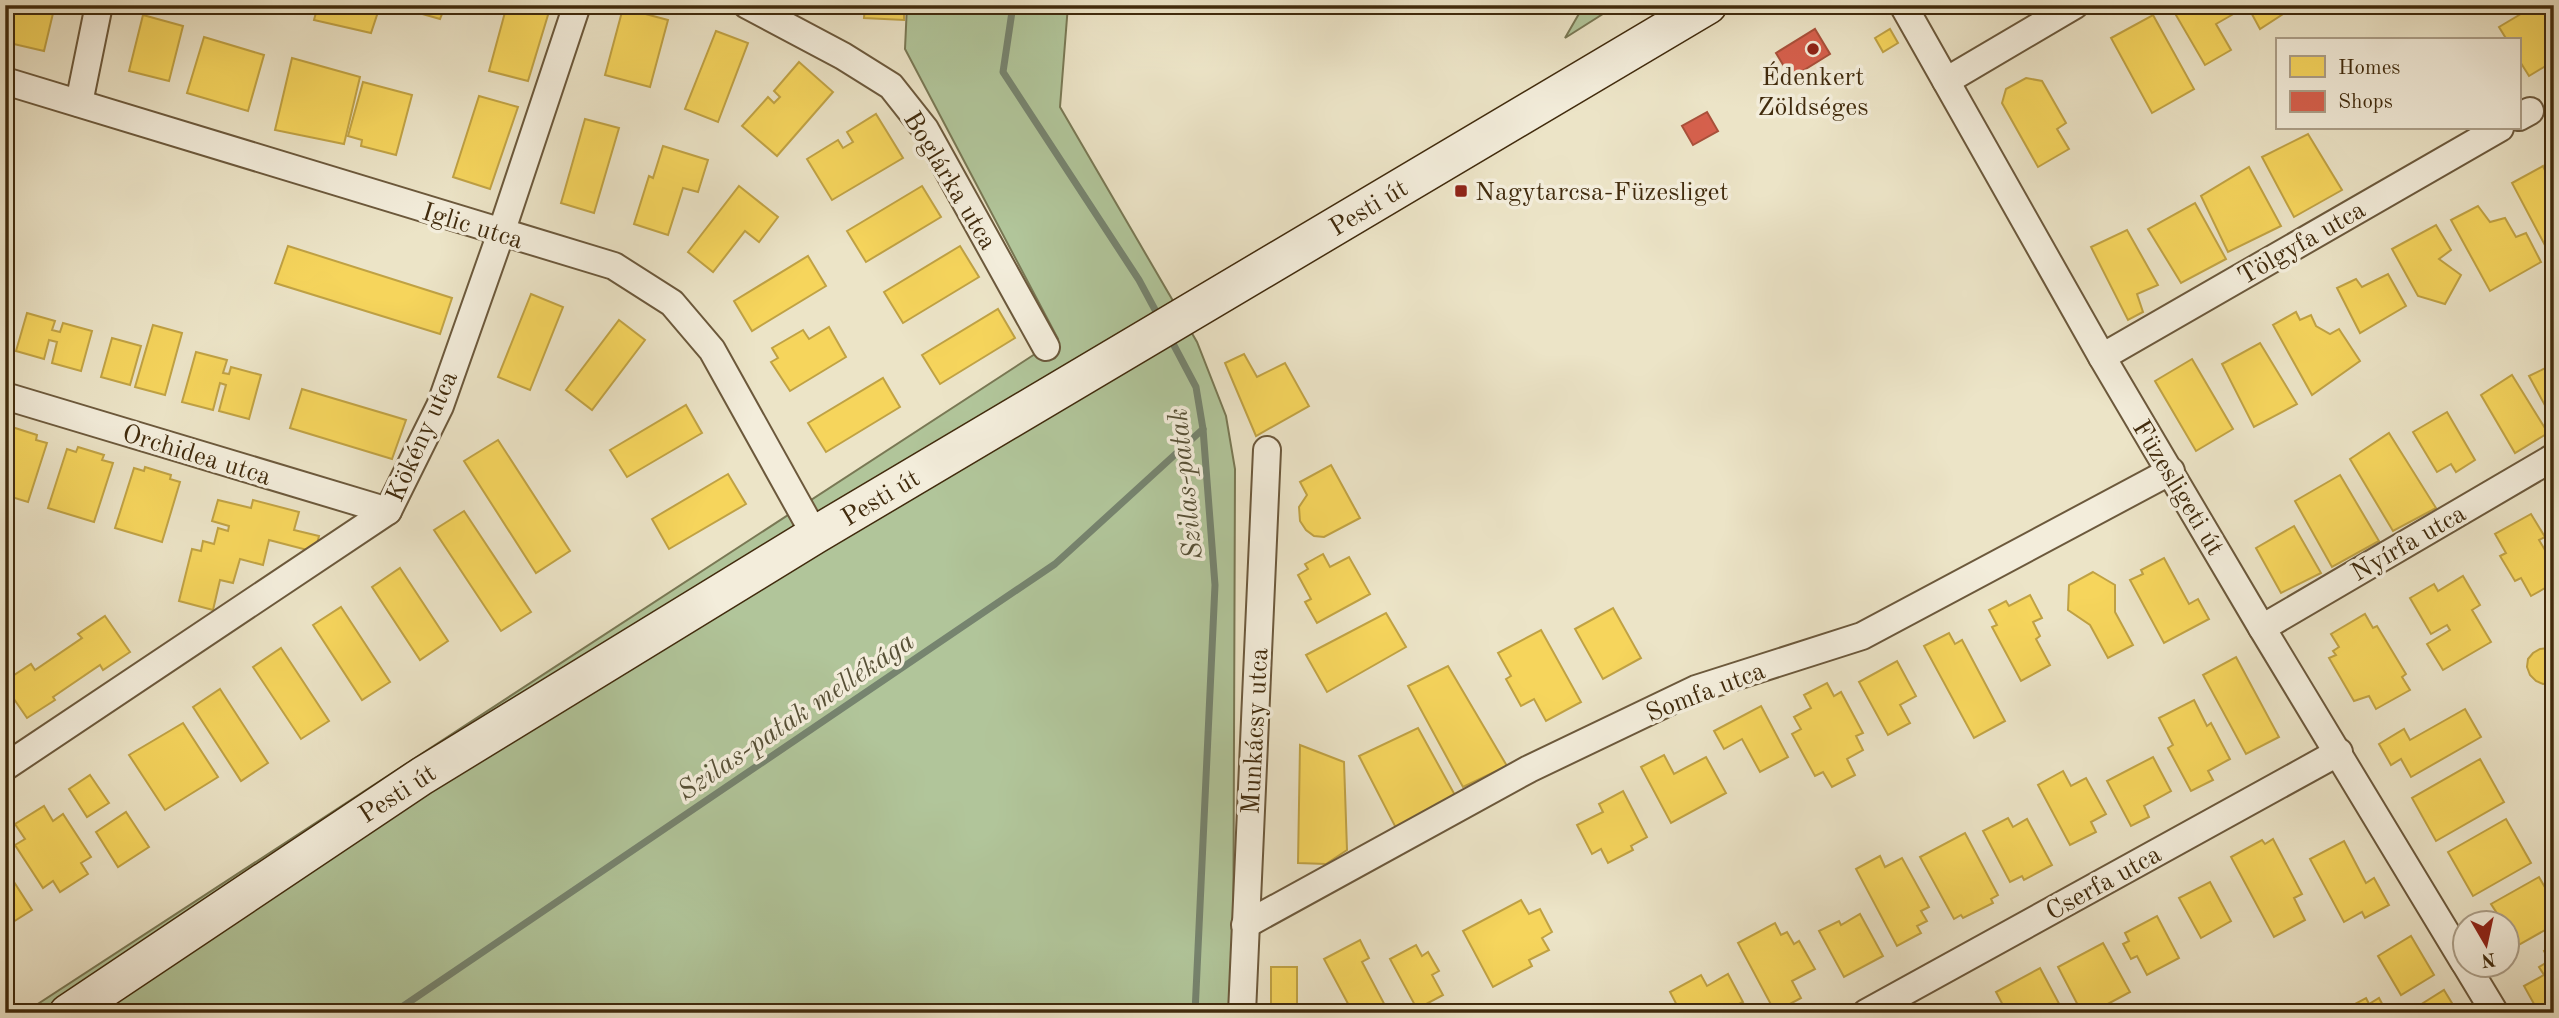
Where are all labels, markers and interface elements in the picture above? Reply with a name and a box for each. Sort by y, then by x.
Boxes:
legend [2276,38,2520,130]
marker: Édenkert Zöldséges [1805,41,1821,57]
text: Homes [2338,58,2400,79]
place label: Édenkert Zöldséges [1758,61,1868,121]
text: Shops [2338,92,2393,113]
street label: Boglárka utca [898,107,1001,255]
street label: Pesti út [1325,175,1413,242]
place label: Nagytarcsa-Füzesliget [1475,180,1729,206]
marker: Nagytarcsa-Füzesliget [1453,183,1469,199]
street label: Tölgyfa utca [2234,197,2370,291]
street label: Iglic utca [419,199,526,255]
street label: Kökény utca [382,367,463,506]
water label: Szilas-patak [1165,407,1209,561]
street label: Füzesligeti út [2127,416,2228,560]
street label: Orchidea utca [119,421,274,491]
street label: Pesti út [837,465,925,532]
street label: Nyírfa utca [2347,501,2471,587]
water label: Szilas-patak mellékága [673,628,920,807]
street label: Munkácsy utca [1239,647,1273,815]
street label: Somfa utca [1642,658,1769,727]
street label: Pesti út [355,760,441,829]
street label: Cserfa utca [2042,841,2166,926]
north arrow [2450,909,2520,979]
text: N [2479,948,2497,969]

